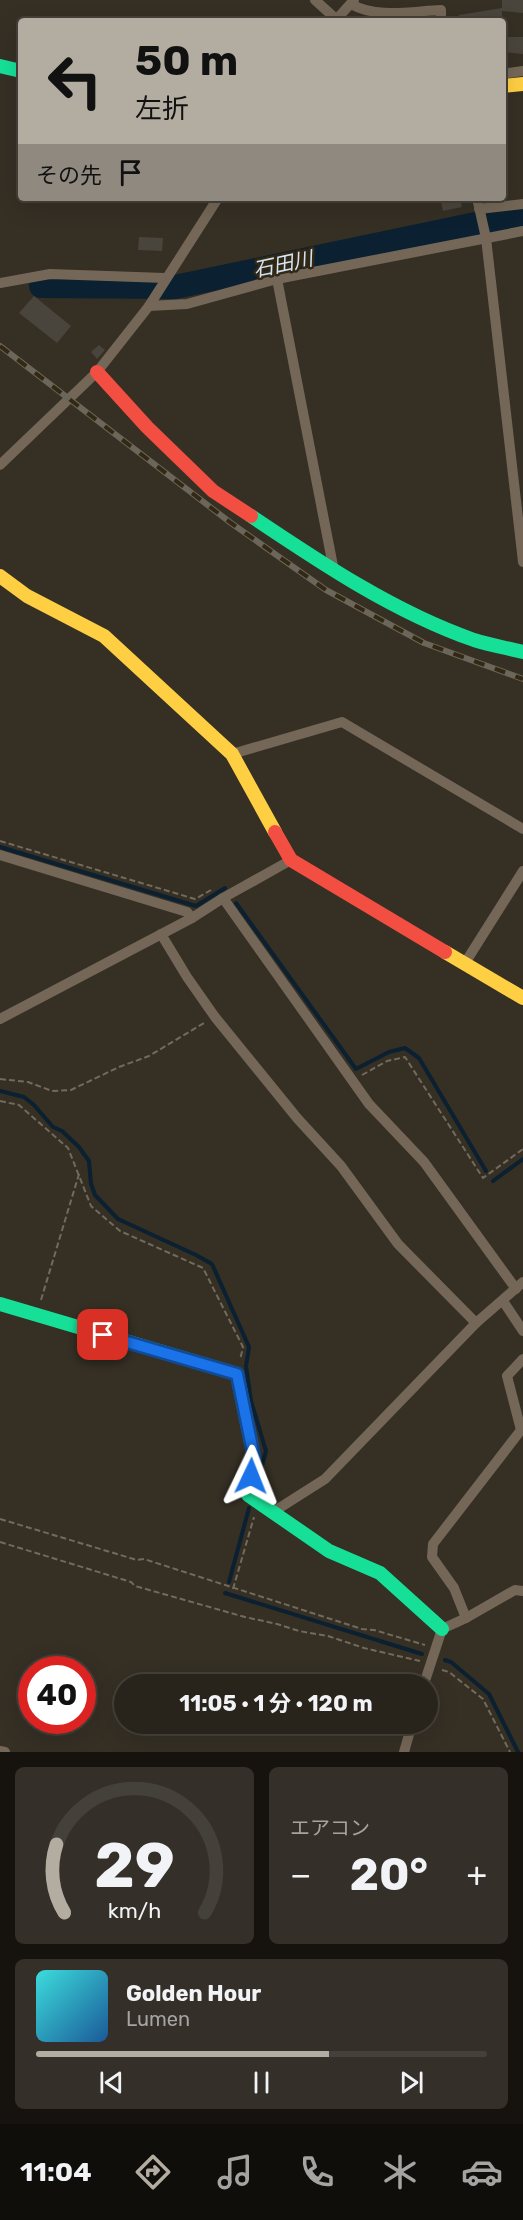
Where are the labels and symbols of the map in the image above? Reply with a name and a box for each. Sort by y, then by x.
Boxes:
water label: 石田川 [251,246,317,282]
pin [77,1309,128,1360]
position arrow [219,1444,283,1508]
speed limit sign: 40 [18,1656,96,1734]

